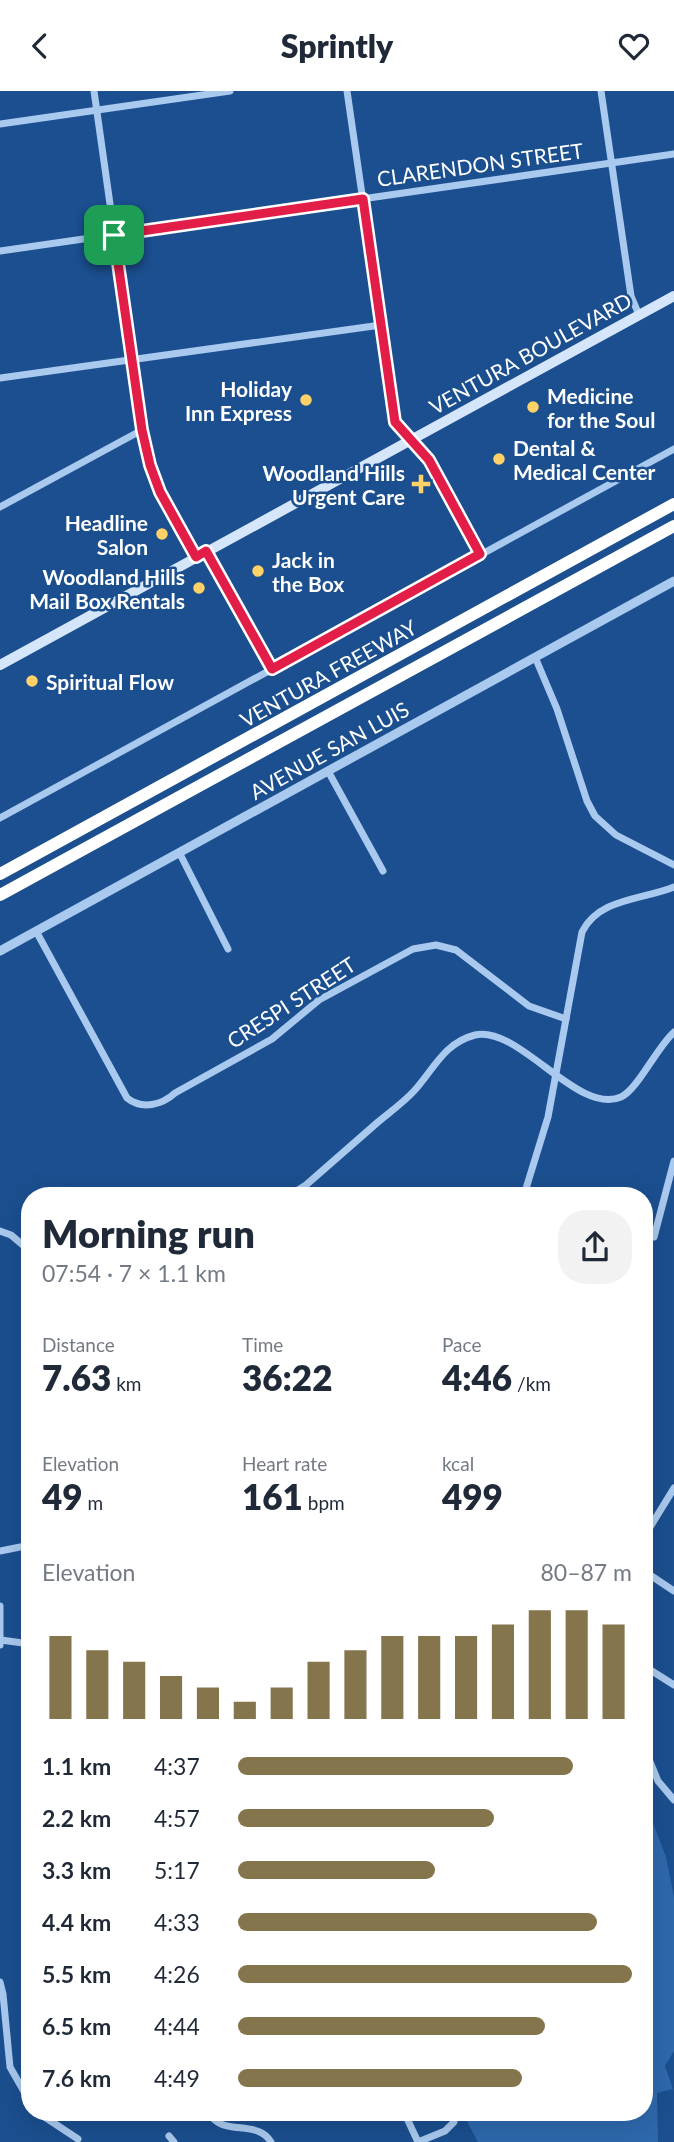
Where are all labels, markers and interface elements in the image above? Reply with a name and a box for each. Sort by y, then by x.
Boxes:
text: Sprintly [281,26,393,65]
icon: back [21,27,59,65]
icon: heart [615,27,653,65]
street label: CLARENDON STREET [375,137,585,191]
pin [84,205,144,265]
icon: arrive [95,216,133,254]
street label: VENTURA BOULEVARD [424,287,636,419]
place label: Holiday Inn Express [185,376,293,425]
place label: Medicine for the Soul [547,383,655,432]
marker: Holiday Inn Express [298,392,314,408]
marker: Medicine for the Soul [525,399,541,415]
place label: Dental & Medical Center [513,435,656,484]
marker: Dental & Medical Center [491,451,507,467]
place label: Woodland Hills Urgent Care [262,460,405,509]
marker: Woodland Hills Urgent Care [411,474,431,494]
place label: Headline Salon [65,510,148,559]
marker: Headline Salon [154,526,170,542]
place label: Jack in the Box [272,547,344,596]
marker: Jack in the Box [250,563,266,579]
place label: Woodland Hills Mail Box Rentals [29,564,185,613]
marker: Woodland Hills Mail Box Rentals [191,580,207,596]
street label: VENTURA FREEWAY [235,614,422,732]
place label: Spiritual Flow [46,669,174,694]
marker: Spiritual Flow [24,673,40,689]
street label: AVENUE SAN LUIS [245,696,413,804]
street label: CRESPI STREET [222,951,360,1053]
text: Morning run [42,1210,255,1256]
button: share [558,1210,632,1284]
text: 07:54 · 7 × 1.1 km [42,1259,226,1287]
text: Distance [42,1333,115,1356]
text: Time [242,1333,283,1356]
text: Pace [442,1333,481,1356]
text: 7.63 [42,1356,111,1398]
text: 36:22 [242,1356,332,1398]
text: 4:46 [442,1356,512,1398]
text: km [111,1372,141,1395]
text: /km [512,1372,551,1395]
text: Elevation [42,1452,119,1475]
text: Heart rate [242,1452,327,1475]
text: kcal [442,1452,474,1475]
text: 49 [42,1475,83,1517]
text: 161 [242,1475,303,1517]
text: 499 [442,1475,503,1517]
text: m [83,1491,103,1514]
text: bpm [303,1491,345,1514]
text: Elevation [42,1558,135,1586]
text: 80–87 m [540,1558,632,1586]
text: 1.1 km [42,1752,111,1780]
text: 4:37 [154,1752,200,1780]
text: 2.2 km [42,1804,111,1832]
text: 4:57 [154,1804,200,1832]
text: 3.3 km [42,1856,111,1884]
text: 5:17 [154,1856,200,1884]
text: 4.4 km [42,1908,111,1936]
text: 4:33 [154,1908,200,1936]
text: 5.5 km [42,1960,111,1988]
text: 4:26 [154,1960,200,1988]
text: 6.5 km [42,2012,111,2040]
text: 4:44 [154,2012,200,2040]
text: 7.6 km [42,2064,111,2092]
text: 4:49 [154,2064,200,2092]

